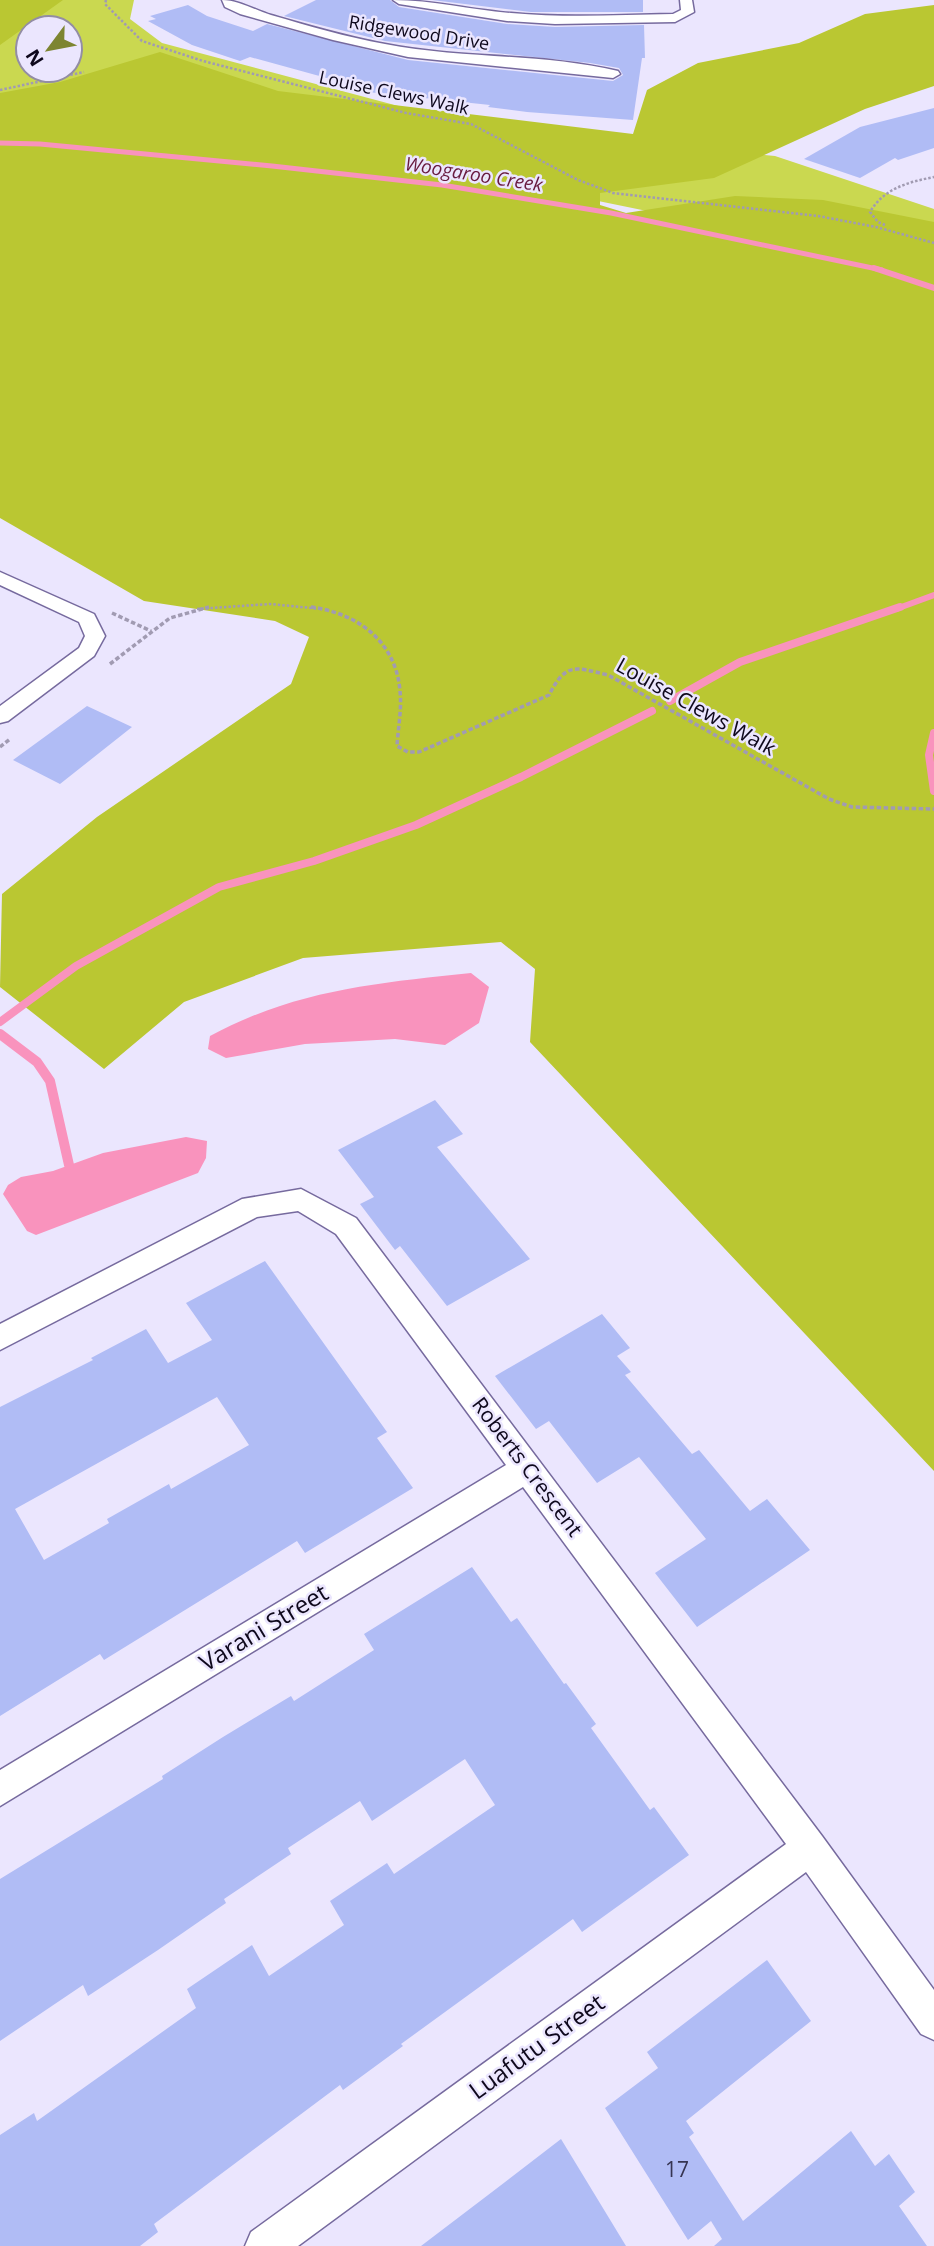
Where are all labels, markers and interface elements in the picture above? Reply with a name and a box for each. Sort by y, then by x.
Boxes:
street label: Ridgewood Drive [347,9,491,55]
north arrow [14,14,84,84]
text: N [19,45,50,71]
street label: Louise Clews Walk [317,64,472,120]
water label: Woogaroo Creek [403,150,545,198]
street label: Louise Clews Walk [612,651,781,762]
street label: Roberts Crescent [466,1391,589,1542]
street label: Varani Street [193,1575,334,1678]
street label: Luafutu Street [462,1985,611,2106]
house number: 17 [665,2155,689,2183]

